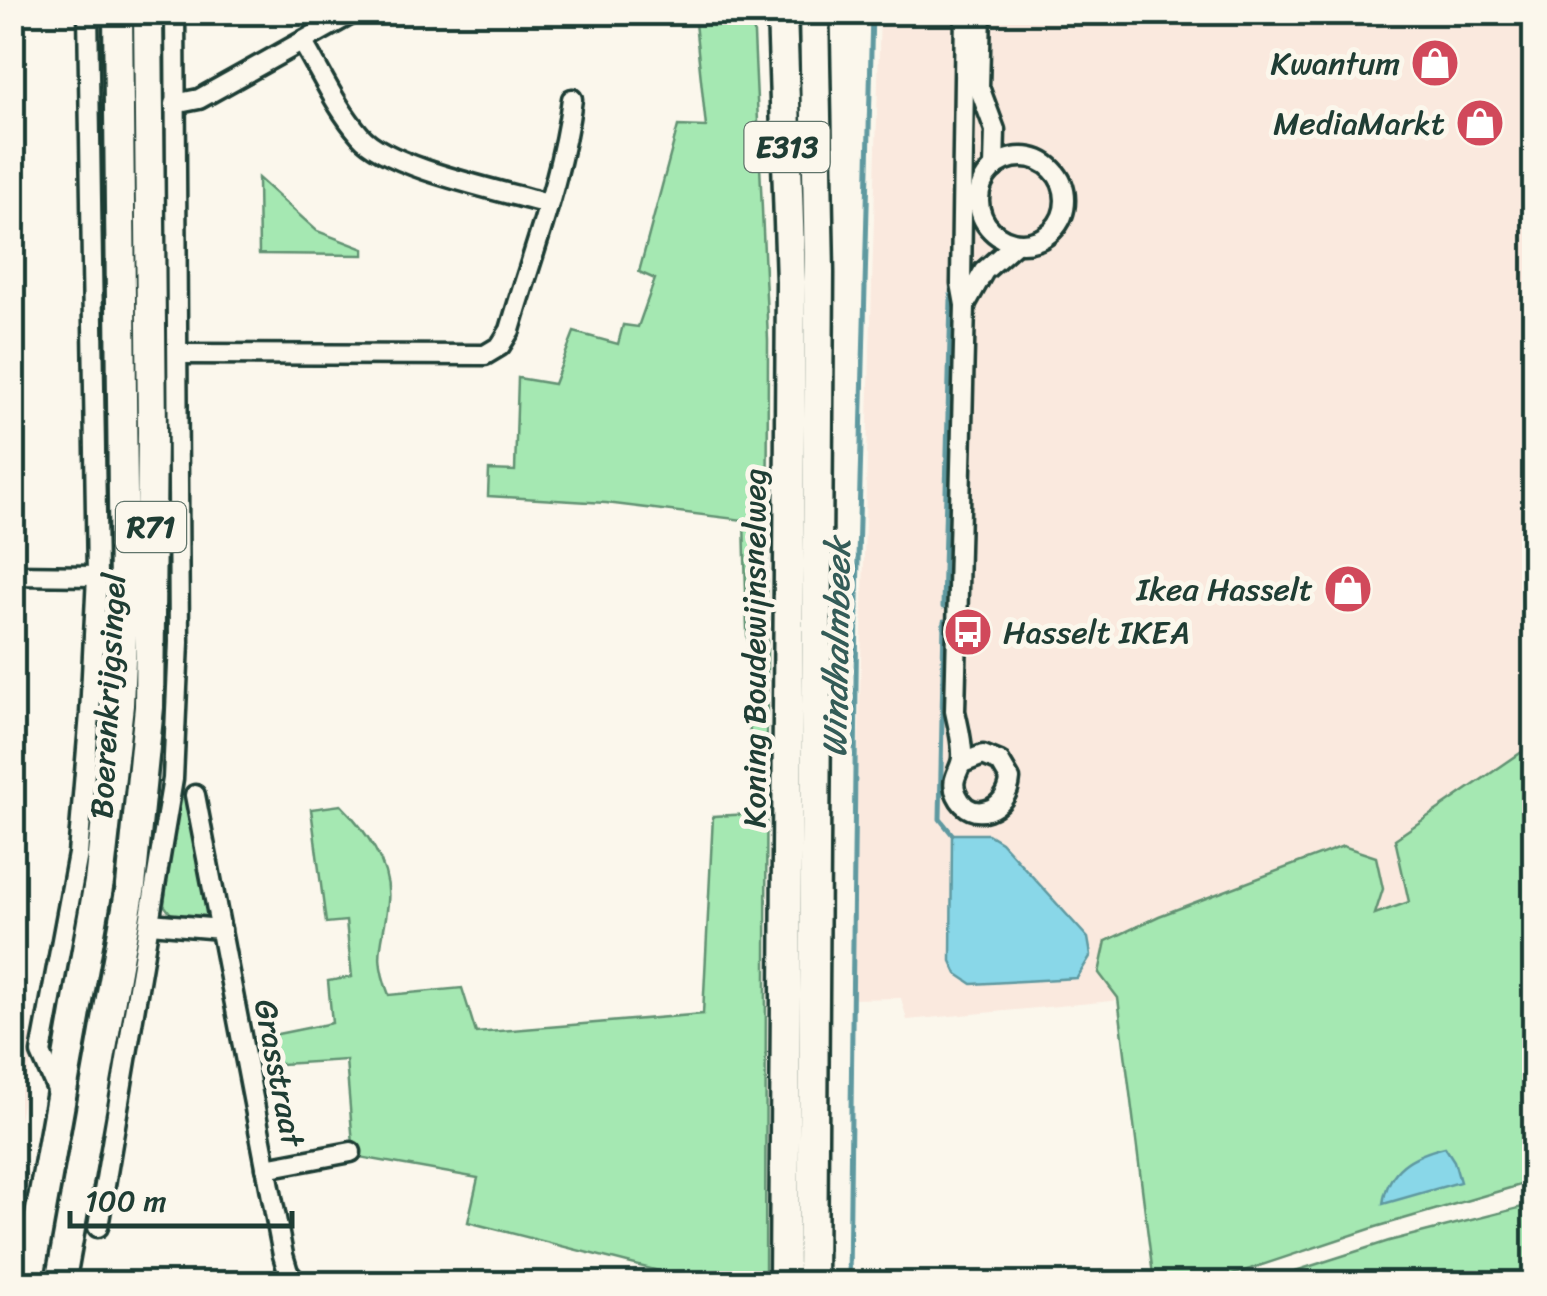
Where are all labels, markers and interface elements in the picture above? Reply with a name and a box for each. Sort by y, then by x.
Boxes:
place label: Kwantum [1270,35,1400,92]
shop icon: Kwantum [1409,37,1461,89]
place label: MediaMarkt [1273,95,1445,152]
shop icon: MediaMarkt [1454,97,1506,149]
road number: E313 [744,122,830,172]
street label: Koning Boudewijnsnelweg [726,468,783,828]
road number: R71 [116,502,186,552]
water label: Windhalmbeek [803,534,869,758]
place label: Ikea Hasselt [1135,561,1313,618]
shop icon: Ikea Hasselt [1322,563,1374,615]
street label: Boerenkrijgsingel [73,571,143,820]
place label: Hasselt IKEA [1003,604,1190,661]
bus stop icon: Hasselt IKEA [942,606,994,658]
street label: Grasstraat [237,994,321,1153]
scale bar [70,1166,292,1228]
text: 100 m [85,1174,167,1228]

